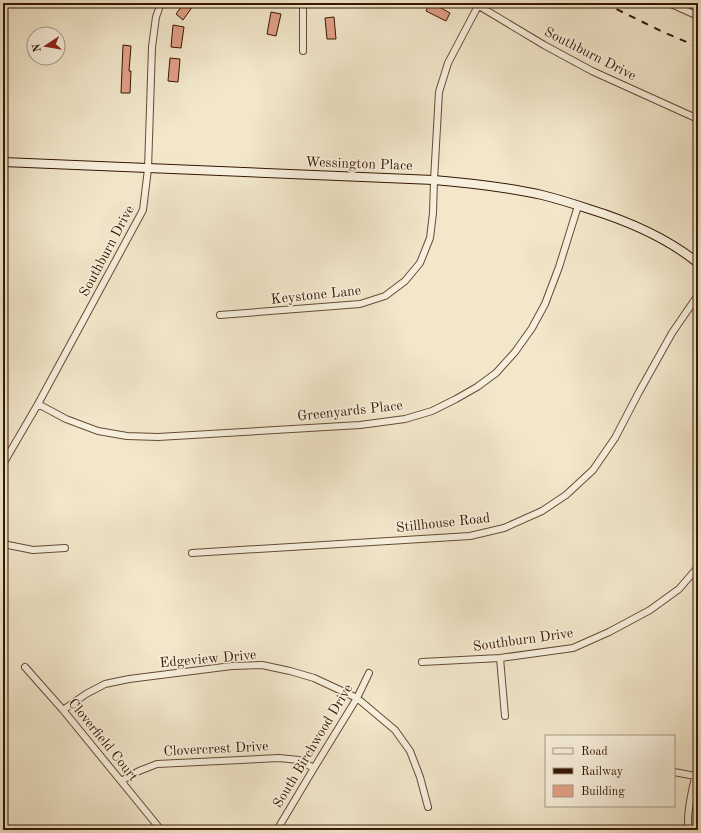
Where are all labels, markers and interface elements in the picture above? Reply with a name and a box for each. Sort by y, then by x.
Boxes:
street label: Southburn Drive [542,25,638,83]
north arrow [26,26,66,66]
text: N [31,42,44,53]
street label: Wessington Place [305,155,413,173]
street label: Southburn Drive [77,203,137,299]
street label: Keystone Lane [270,283,362,307]
street label: Greenyards Place [297,399,403,423]
street label: Stillhouse Road [395,511,491,535]
street label: Southburn Drive [472,626,574,654]
street label: Edgeview Drive [159,648,257,670]
street label: South Birchwood Drive [271,682,355,810]
street label: Cloverfield Court [66,696,141,784]
legend [545,735,675,807]
street label: Clovercrest Drive [163,739,269,759]
text: Road [581,746,608,758]
text: Railway [581,766,624,778]
text: Building [581,786,625,798]

